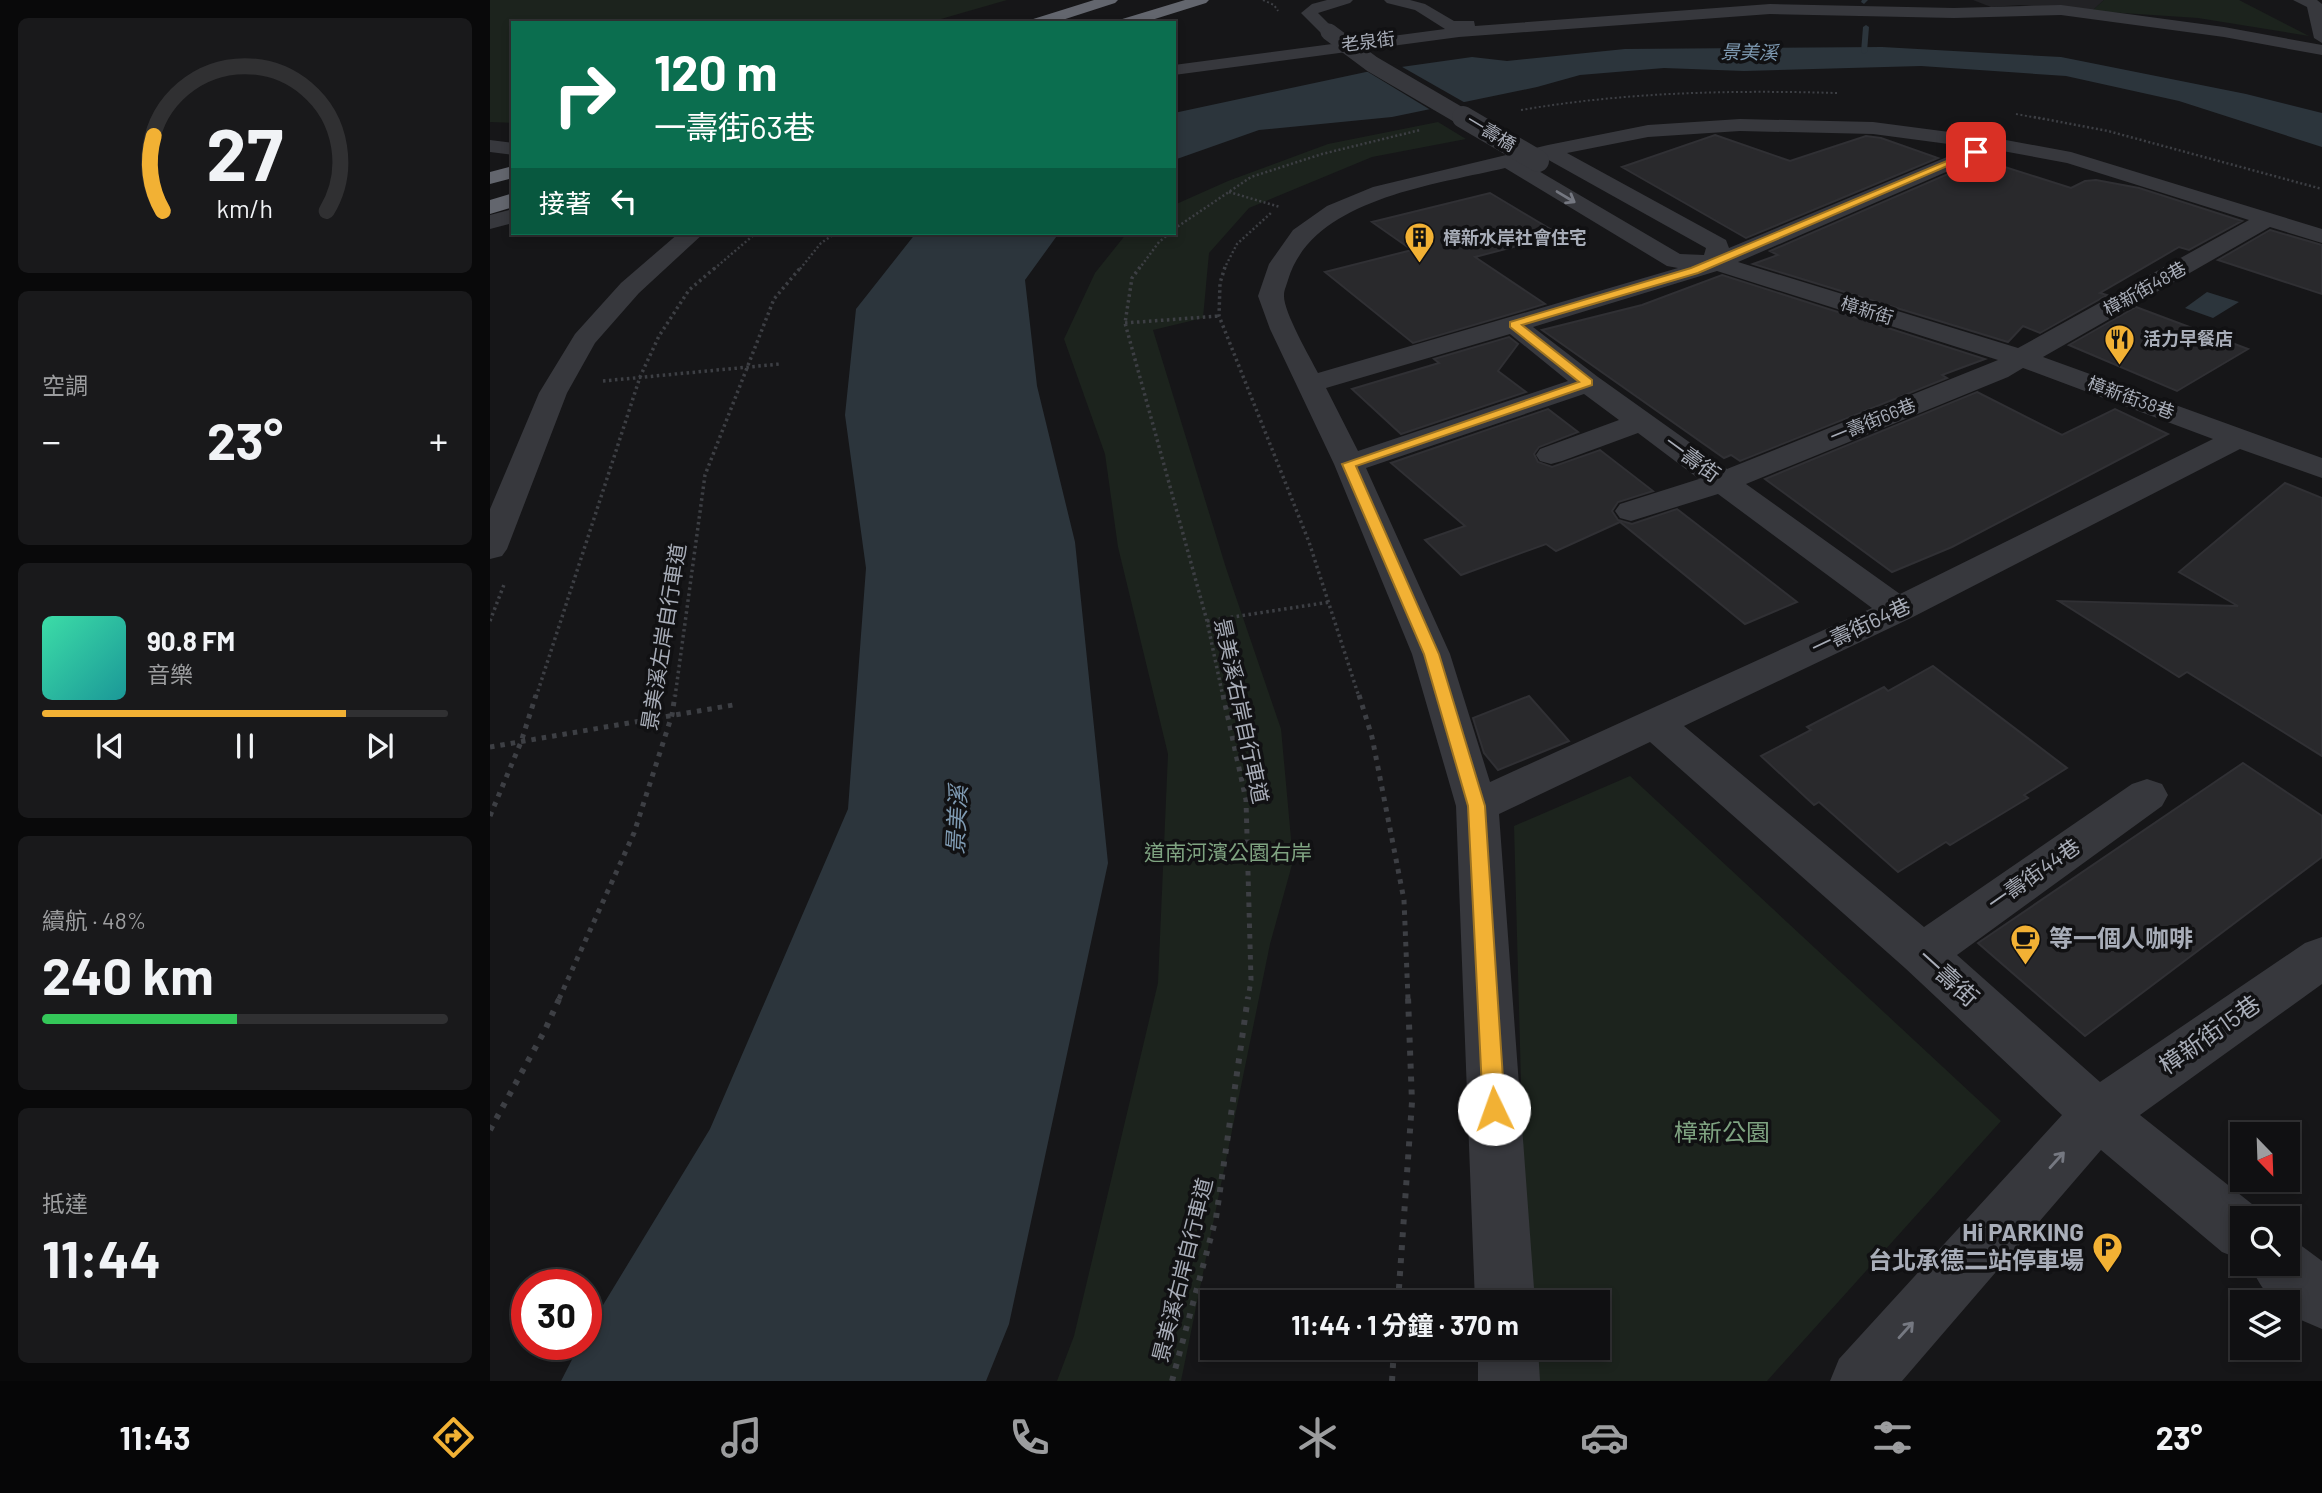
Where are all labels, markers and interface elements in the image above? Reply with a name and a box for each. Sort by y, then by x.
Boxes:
street label: 老泉街 [1340,27,1396,55]
water label: 景美溪 [1720,40,1781,64]
text: 120 m [654,42,777,101]
icon: right [539,49,630,140]
text: 一壽街63巷 [654,107,815,145]
text: 27 [207,109,283,197]
street label: 一壽橋 [1463,109,1520,155]
pin [1946,122,2006,182]
icon: arrive [1957,133,1995,171]
icon: left [605,182,643,220]
text: 接著 [539,187,591,218]
one-way arrow [1556,190,1576,204]
text: km/h [217,193,273,223]
building icon: 樟新水岸社會住宅 [1403,221,1437,265]
place label: 樟新水岸社會住宅 [1443,226,1587,248]
street label: 樟新街48巷 [2099,256,2190,320]
street label: 樟新街 [1838,292,1896,328]
restaurant icon: 活力早餐店 [2103,322,2137,366]
place label: 活力早餐店 [2143,327,2233,349]
text: 空調 [42,371,88,399]
street label: 樟新街38巷 [2085,371,2178,423]
street label: 一壽街66巷 [1827,393,1919,447]
text: 23° [207,408,283,470]
text: − [42,417,61,463]
text: + [429,417,448,463]
street label: 一壽街 [1660,429,1726,486]
street label: 景美溪左岸自行車道 [635,541,690,732]
street label: 一壽街64巷 [1807,592,1914,659]
street label: 景美溪右岸自行車道 [1211,616,1274,806]
text: 90.8 FM [147,625,235,656]
text: 音樂 [147,660,193,688]
icon: previous [91,727,129,765]
icon: pause [226,727,264,765]
icon: next [361,727,399,765]
water label: 景美溪 [940,782,972,855]
street label: 一壽街44巷 [1982,833,2084,915]
park label: 道南河濱公園右岸 [1144,839,1312,864]
text: 續航 · 48% [42,906,146,934]
cafe icon: 等一個人咖啡 [2009,922,2043,966]
place label: 等一個人咖啡 [2049,923,2193,952]
street label: 一壽街 [1913,942,1985,1012]
text: 240 km [42,943,214,1005]
street label: 樟新街15巷 [2153,988,2265,1079]
position arrow [1457,1072,1531,1146]
park label: 樟新公園 [1674,1117,1770,1146]
north arrow [2230,1122,2300,1192]
map controls [2230,1122,2300,1360]
one-way arrow [2049,1151,2065,1169]
street label: 景美溪右岸自行車道 [1147,1175,1217,1364]
text: 抵達 [42,1189,88,1217]
button: search [2230,1206,2300,1276]
place label: Hi PARKING 台北承德二站停車場 [1868,1217,2084,1274]
text: 11:44 [42,1226,161,1288]
parking icon: Hi PARKING 台北承德二站停車場 [2090,1230,2124,1274]
speed limit sign: 30 [511,1269,602,1360]
button: layers [2230,1290,2300,1360]
text: 11:44 · 1 分鐘 · 370 m [1291,1309,1519,1340]
one-way arrow [1898,1321,1914,1339]
icon: directions [429,1413,478,1462]
icon: music [717,1413,766,1462]
icon: phone [1005,1413,1054,1462]
icon: climate [1293,1413,1342,1462]
icon: car [1580,1413,1629,1462]
icon: filters [1868,1413,1917,1462]
text: 11:43 [119,1418,191,1456]
text: 23° [2156,1418,2203,1456]

